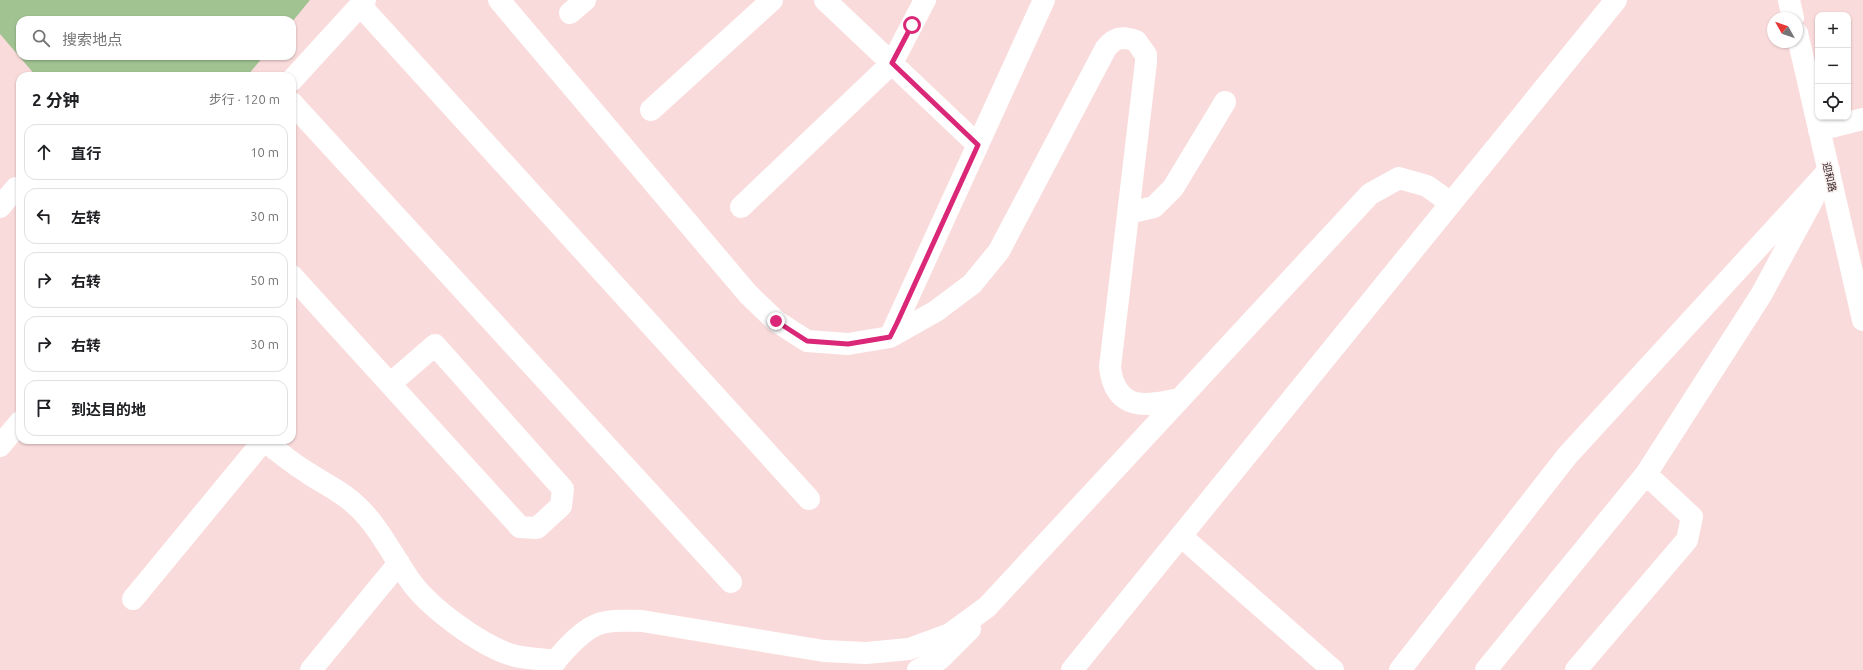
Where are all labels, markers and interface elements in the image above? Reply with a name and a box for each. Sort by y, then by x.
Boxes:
north arrow [1767,12,1803,48]
map controls [1815,12,1851,120]
button: + [1815,12,1851,48]
search box [16,16,296,60]
route start [903,16,921,34]
icon: search [30,27,52,49]
text: 搜索地点 [62,31,122,48]
button: − [1815,48,1851,84]
button: locate [1815,84,1851,120]
text: 2 分钟 [32,90,80,109]
text: 步行 · 120 m [209,92,280,106]
icon: ahead [33,141,55,163]
text: 直行 [71,145,101,162]
text: 10 m [250,145,279,159]
street label: 迎和路 [1821,161,1838,193]
icon: left [33,205,55,227]
text: 左转 [71,209,101,226]
text: 30 m [250,209,279,223]
icon: right [33,269,55,291]
text: 右转 [71,273,101,290]
text: 50 m [250,273,279,287]
route end [767,312,785,330]
icon: right [33,333,55,355]
text: 右转 [71,337,101,354]
text: 30 m [250,337,279,351]
icon: arrive [33,397,55,419]
text: 到达目的地 [71,401,146,418]

